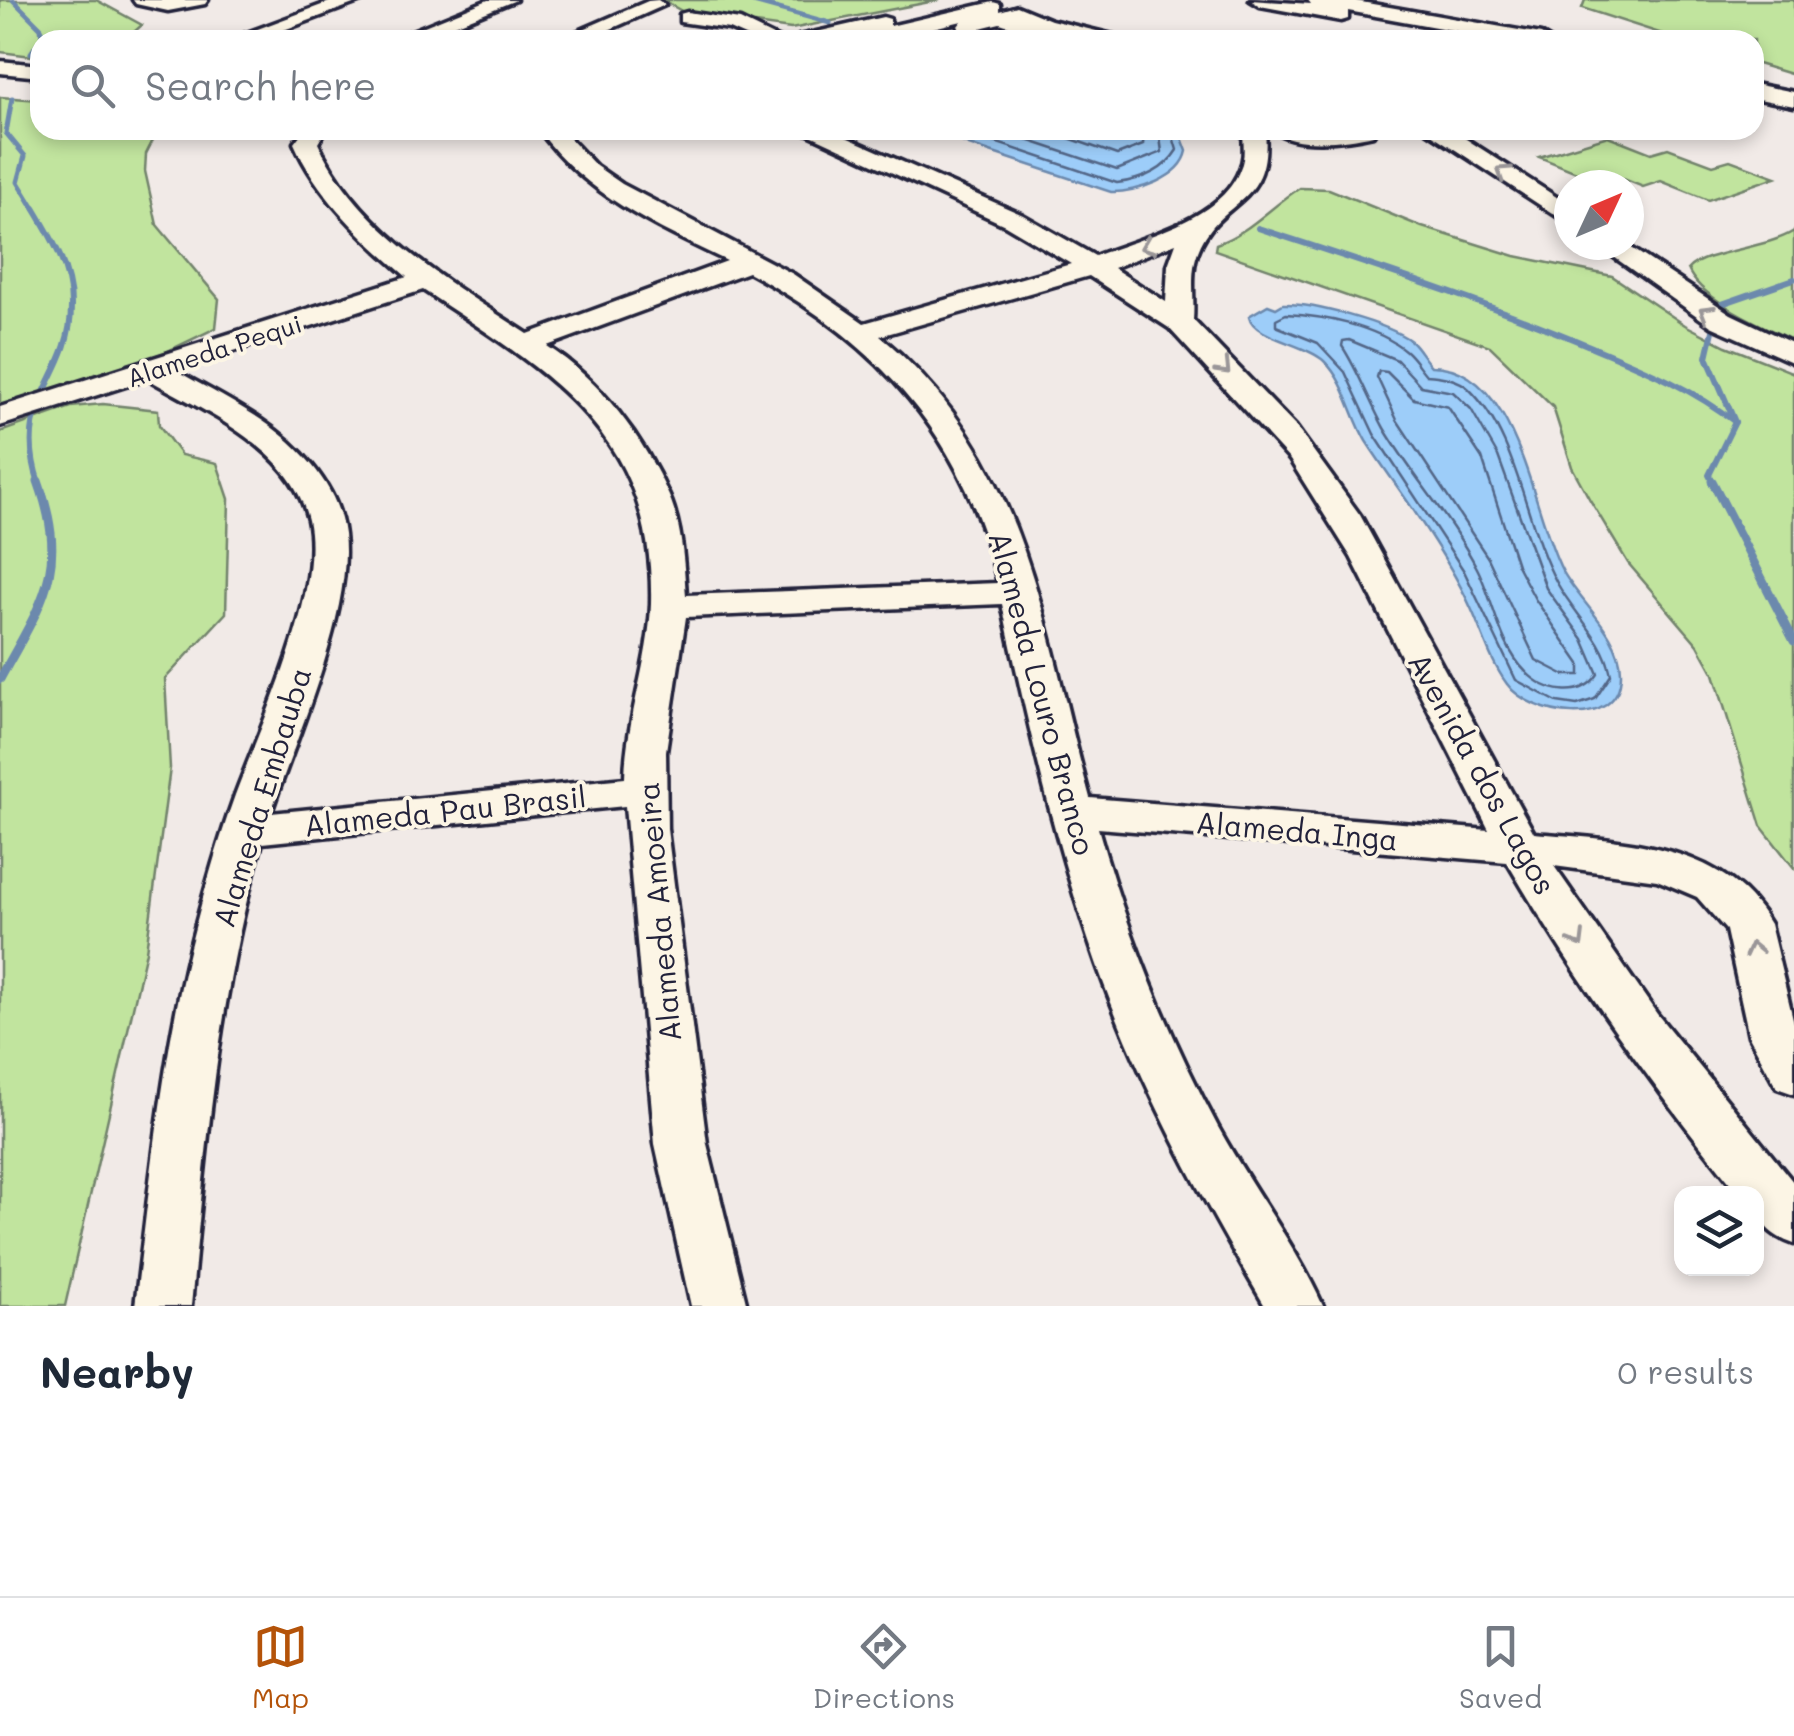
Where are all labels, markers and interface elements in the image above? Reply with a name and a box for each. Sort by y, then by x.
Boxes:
search box [30,30,1764,140]
icon: search [65,58,120,113]
text: Search here [145,60,376,110]
one-way arrow [1496,166,1514,185]
north arrow [1554,170,1644,260]
one-way arrow [1139,234,1157,254]
one-way arrow [1699,305,1717,324]
street label: Alameda Pequi [122,307,306,393]
one-way arrow [1212,357,1230,375]
street label: Alameda Louro Branco [981,527,1105,859]
street label: Avenida dos Lagos [1400,645,1566,901]
street label: Alameda Embauba [202,662,320,932]
street label: Alameda Pau Brasil [302,775,588,845]
street label: Alameda Amoeira [627,780,689,1044]
street label: Alameda Inga [1194,801,1400,859]
one-way arrow [1566,929,1585,947]
one-way arrow [1744,941,1765,958]
map controls [1674,1186,1764,1276]
button: layers [1674,1186,1764,1276]
text: Nearby [40,1344,194,1399]
text: 0 results [1617,1350,1754,1392]
tab: Map [252,1619,309,1715]
tab: Directions [813,1619,955,1715]
tab: Saved [1459,1619,1542,1715]

